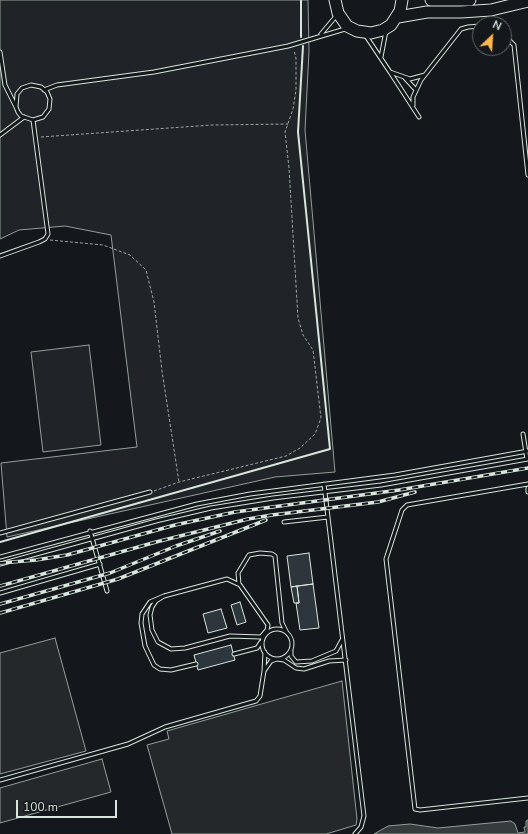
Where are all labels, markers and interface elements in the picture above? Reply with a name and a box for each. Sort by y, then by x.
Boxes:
north arrow [472,16,512,56]
text: N [490,17,504,34]
scale bar [18,792,119,818]
text: 100 m [23,799,58,815]

